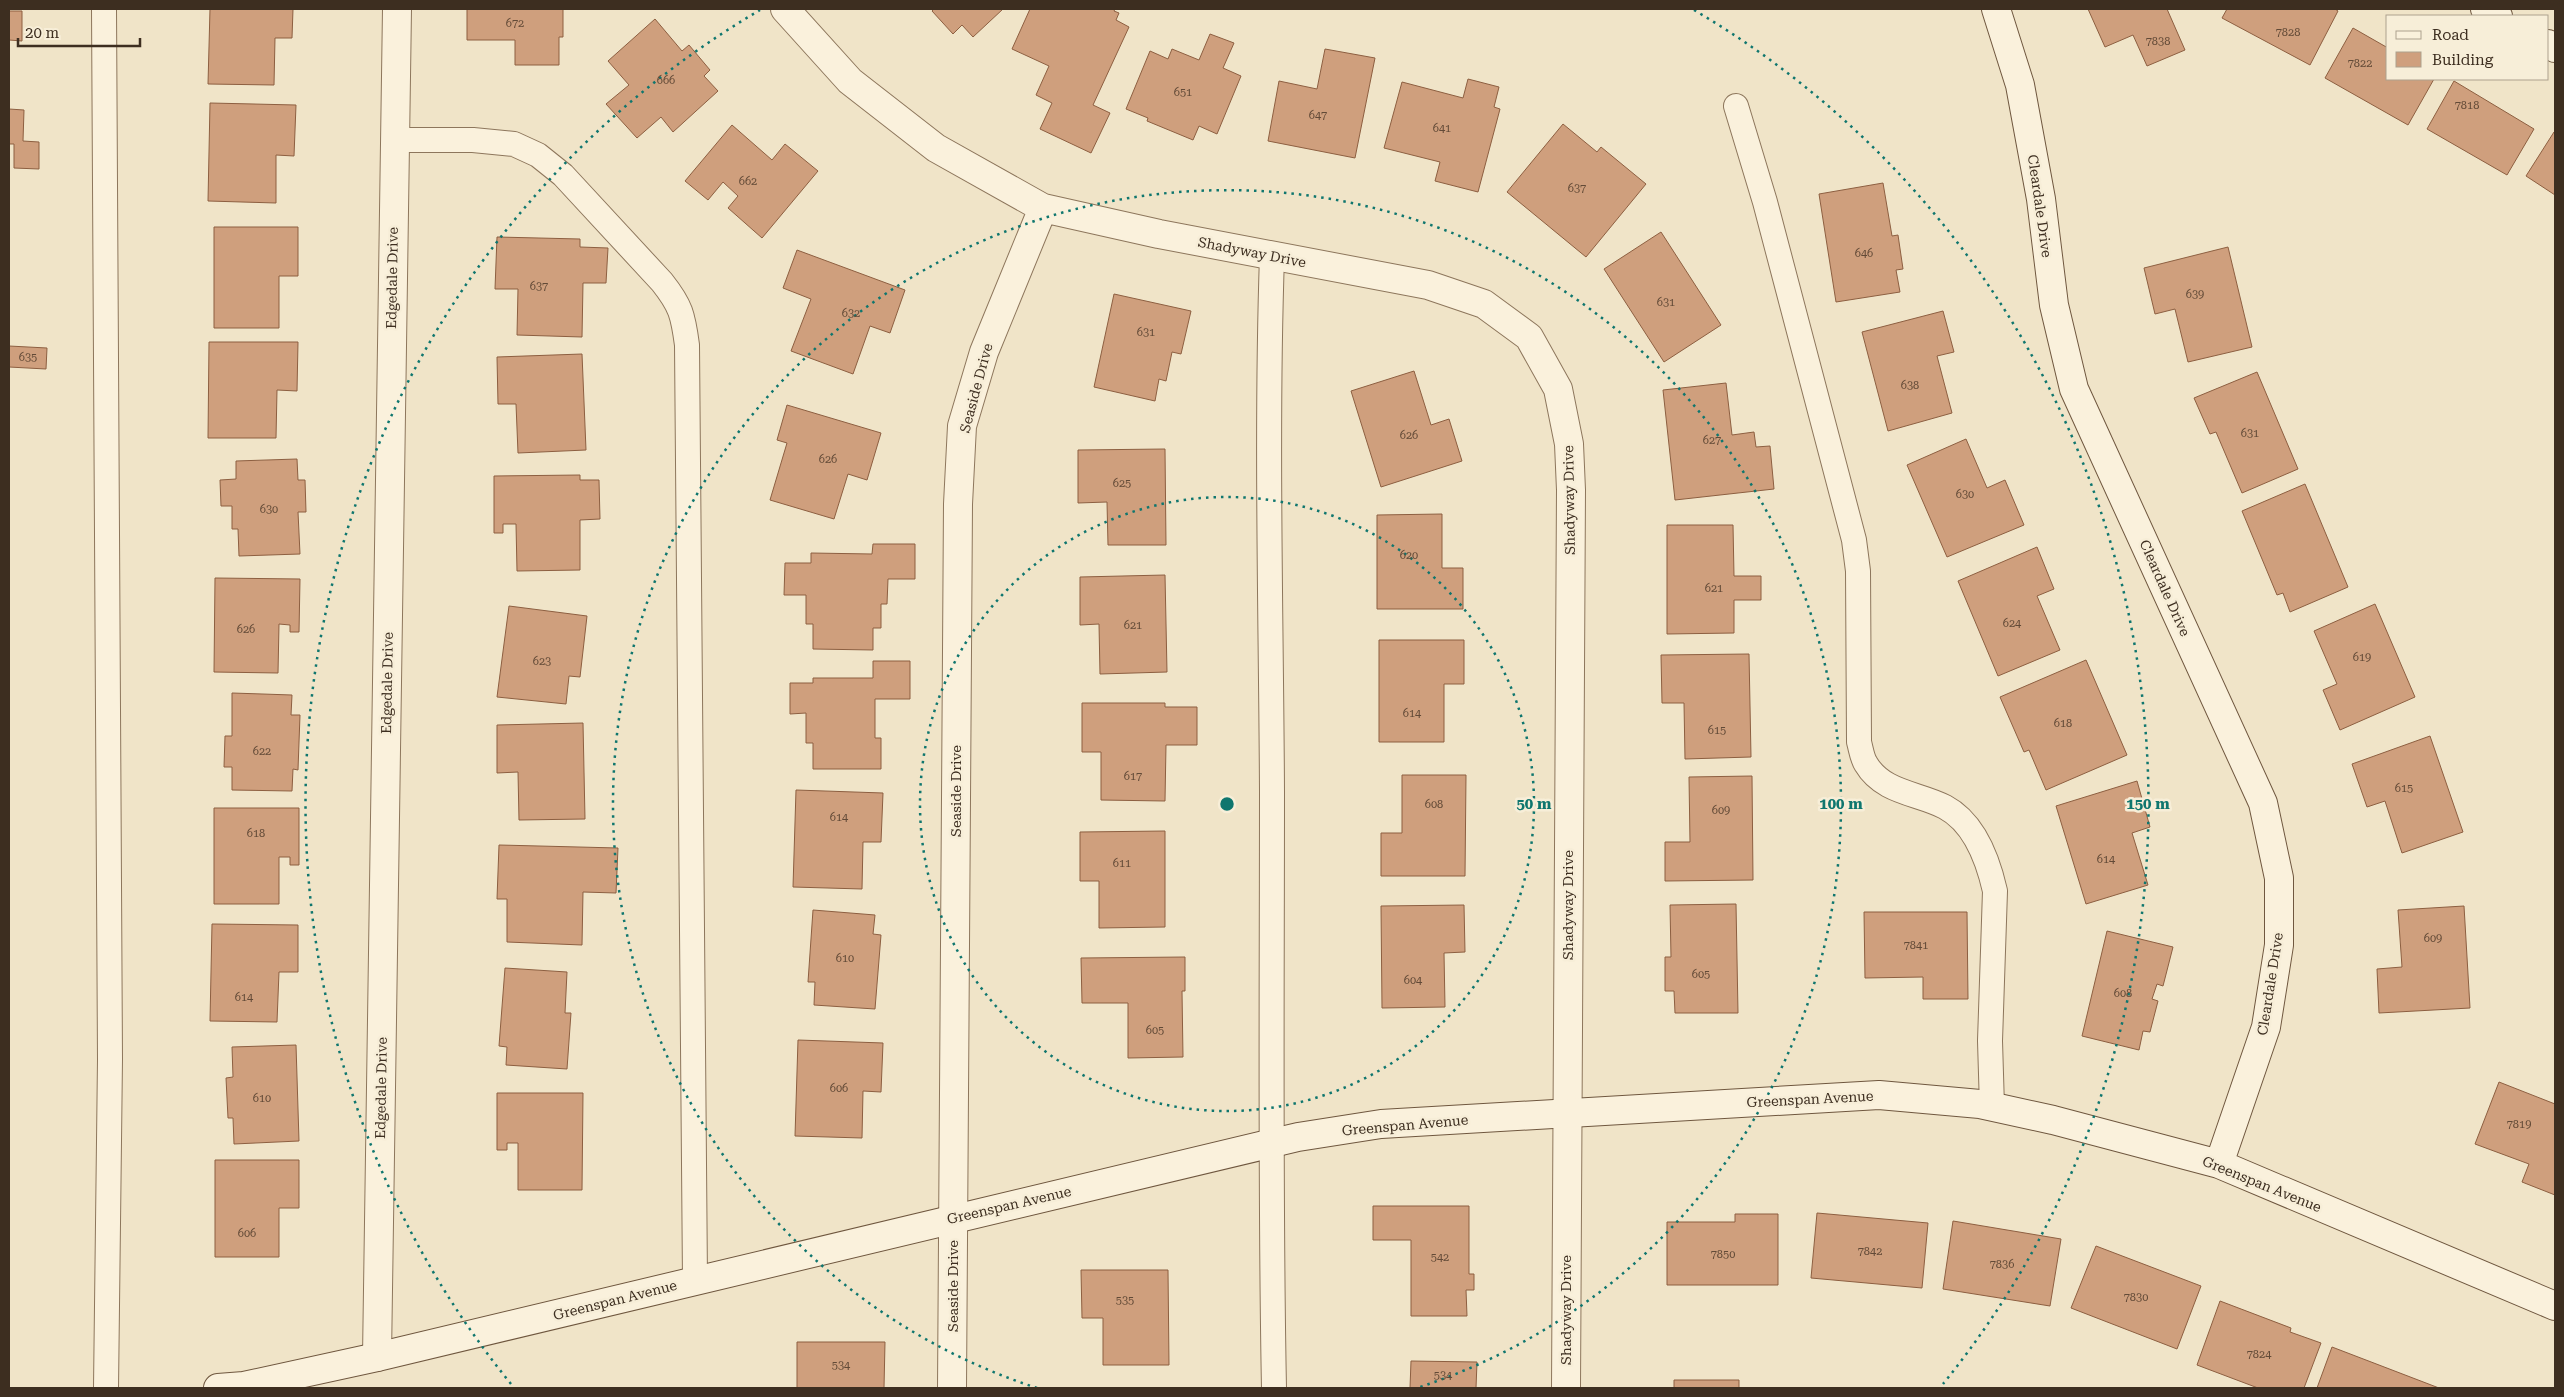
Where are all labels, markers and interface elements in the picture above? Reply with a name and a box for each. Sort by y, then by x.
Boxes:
scale bar [18,15,140,47]
legend [2386,15,2549,80]
house number: 672 [506,17,524,30]
text: 20 m [25,24,60,42]
house number: 7828 [2276,26,2300,39]
text: Road [2432,26,2469,44]
house number: 7838 [2146,35,2170,48]
text: Building [2432,51,2494,69]
house number: 7822 [2348,57,2372,70]
house number: 666 [657,74,675,87]
house number: 651 [1174,86,1192,99]
house number: 7818 [2455,99,2479,112]
house number: 647 [1309,109,1327,122]
house number: 641 [1433,122,1451,135]
street label: Cleardale Drive [2025,153,2055,259]
house number: 662 [739,175,757,188]
house number: 637 [1568,182,1586,195]
street label: Edgedale Drive [383,227,401,329]
street label: Shadyway Drive [1197,234,1308,270]
house number: 646 [1855,247,1873,260]
house number: 637 [530,280,548,293]
house number: 639 [2186,288,2204,301]
house number: 631 [1657,296,1675,309]
house number: 632 [842,307,860,320]
house number: 631 [1137,326,1155,339]
street label: Seaside Drive [956,341,996,435]
house number: 635 [19,351,37,364]
house number: 638 [1901,379,1919,392]
house number: 631 [2241,427,2259,440]
house number: 626 [1400,429,1418,442]
house number: 627 [1703,434,1721,447]
street label: Shadyway Drive [1560,445,1578,555]
house number: 626 [819,453,837,466]
house number: 625 [1113,477,1131,490]
house number: 630 [1956,488,1974,501]
house number: 630 [260,503,278,516]
street label: Cleardale Drive [2137,537,2194,639]
house number: 620 [1400,549,1418,562]
house number: 621 [1705,582,1723,595]
house number: 624 [2003,617,2022,630]
house number: 621 [1124,619,1142,632]
house number: 626 [237,623,255,636]
street label: Edgedale Drive [378,632,396,734]
house number: 619 [2353,651,2371,664]
house number: 623 [533,655,551,668]
house number: 614 [1403,707,1422,720]
house number: 618 [2054,717,2072,730]
house number: 615 [1708,724,1726,737]
house number: 622 [253,745,271,758]
street label: Seaside Drive [948,745,964,837]
house number: 617 [1124,770,1142,783]
house number: 615 [2395,782,2413,795]
centre of rings [1218,795,1236,813]
text: 50 m [1516,795,1552,813]
text: 100 m [1819,795,1863,813]
text: 150 m [2126,795,2170,813]
house number: 608 [1425,798,1443,811]
house number: 609 [1712,804,1730,817]
house number: 614 [830,811,849,824]
house number: 618 [247,827,265,840]
street label: Shadyway Drive [1560,850,1576,960]
house number: 614 [2097,853,2116,866]
house number: 611 [1113,857,1131,870]
street label: Cleardale Drive [2254,931,2286,1037]
house number: 609 [2424,932,2442,945]
house number: 7841 [1904,939,1928,952]
house number: 610 [836,952,854,965]
house number: 605 [1692,968,1710,981]
house number: 604 [1404,974,1423,987]
house number: 608 [2114,987,2132,1000]
house number: 614 [235,991,254,1004]
house number: 605 [1146,1024,1164,1037]
street label: Edgedale Drive [372,1037,390,1139]
house number: 606 [830,1082,848,1095]
street label: Greenspan Avenue [1746,1088,1874,1110]
house number: 610 [253,1092,271,1105]
street label: Greenspan Avenue [1341,1111,1469,1139]
house number: 7819 [2507,1118,2531,1131]
street label: Greenspan Avenue [2200,1153,2324,1215]
street label: Greenspan Avenue [945,1183,1073,1227]
house number: 606 [238,1227,256,1240]
street label: Seaside Drive [945,1240,961,1332]
house number: 7842 [1858,1245,1882,1258]
house number: 7850 [1711,1248,1735,1261]
house number: 542 [1431,1251,1449,1264]
street label: Shadyway Drive [1558,1255,1574,1365]
house number: 7836 [1990,1258,2014,1271]
street label: Greenspan Avenue [551,1277,679,1323]
house number: 7830 [2124,1291,2148,1304]
house number: 535 [1116,1294,1134,1307]
house number: 7824 [2247,1348,2272,1361]
house number: 534 [832,1359,851,1372]
house number: 534 [1434,1369,1453,1382]

